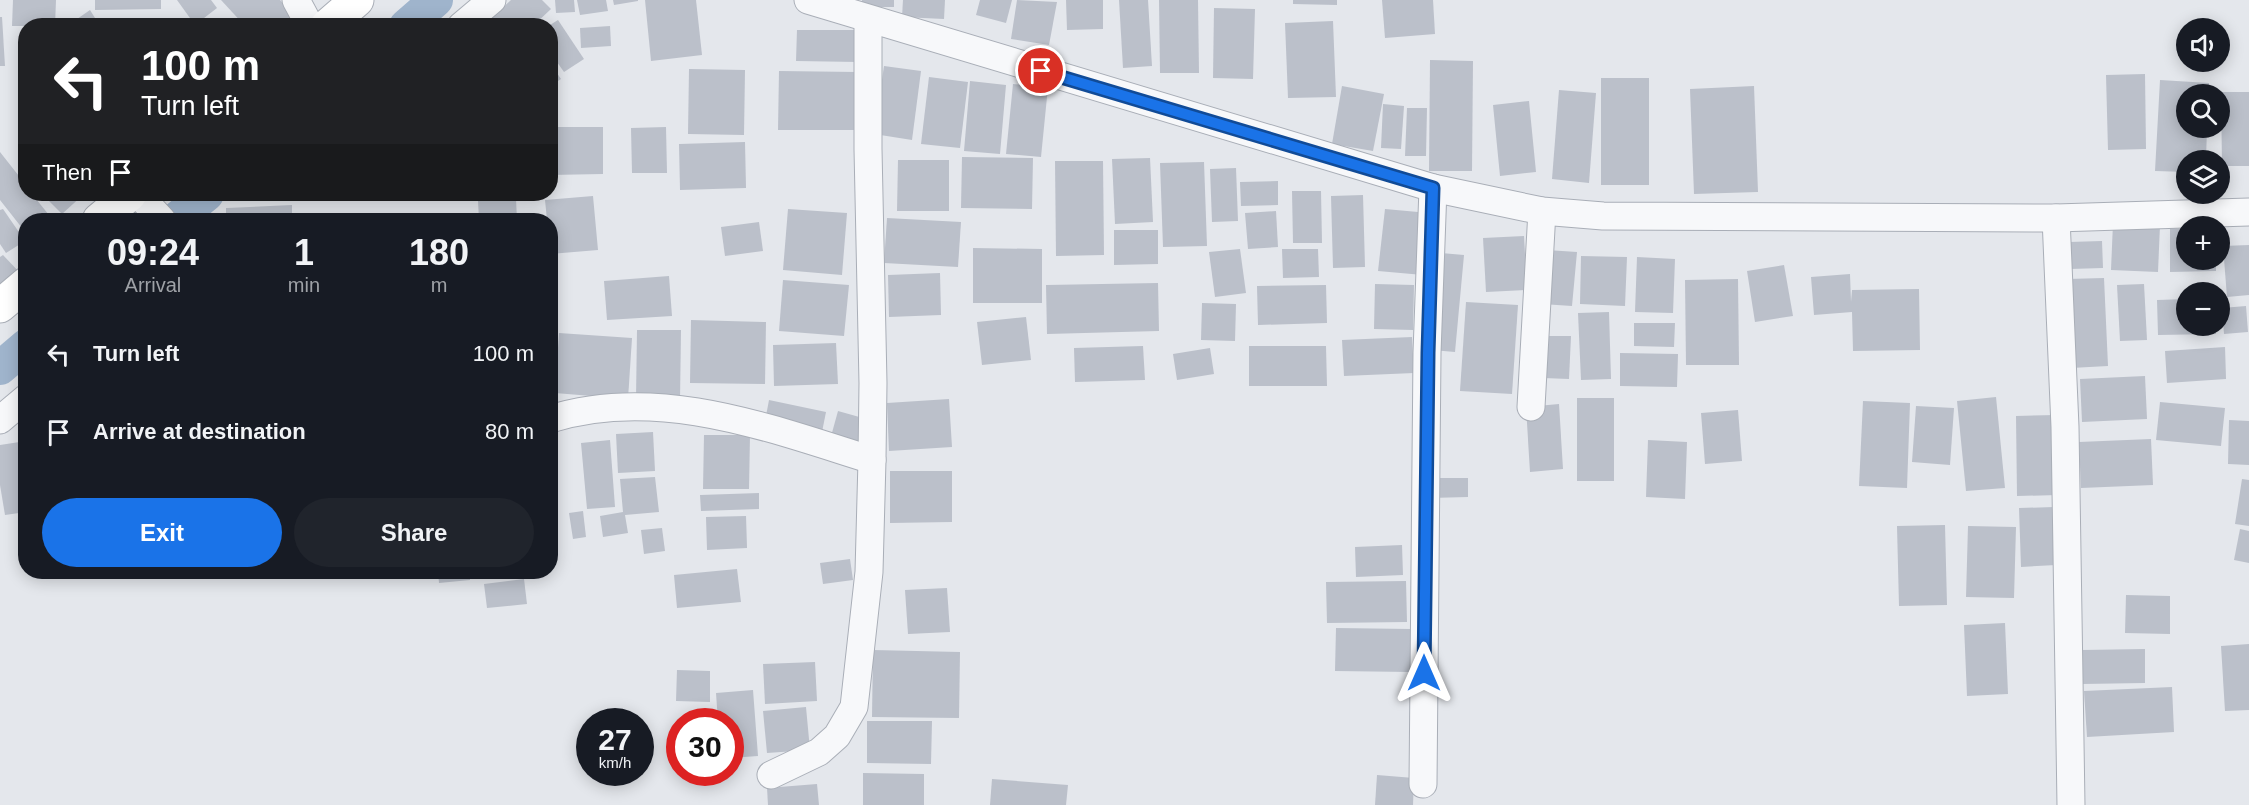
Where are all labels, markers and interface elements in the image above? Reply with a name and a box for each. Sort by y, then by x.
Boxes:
map controls [2176,18,2230,336]
button: sound [2176,18,2230,72]
icon: left [42,42,120,120]
text: 100 m [141,42,260,89]
pin [1015,45,1066,96]
icon: arrive [1024,54,1057,87]
button: search [2176,84,2230,138]
text: Turn left [141,91,239,121]
button: layers [2176,150,2230,204]
icon: arrive [104,156,137,189]
text: Then [42,160,92,185]
button: + [2176,216,2230,270]
text: 09:24 [107,232,199,273]
text: 1 [294,232,314,273]
text: 180 [409,232,469,273]
text: Arrival [125,274,181,296]
text: min [288,274,320,296]
text: m [431,274,447,296]
button: − [2176,282,2230,336]
icon: left [42,338,75,371]
text: Turn left [93,341,179,366]
text: 100 m [473,341,534,366]
icon: arrive [42,416,75,449]
text: Arrive at destination [93,419,306,444]
text: 80 m [485,419,534,444]
button: Exit [42,498,282,567]
button: Share [294,498,534,567]
position arrow [1392,641,1456,705]
speed limit sign: 30 [666,708,744,786]
text: 27 [598,723,632,756]
text: km/h [599,754,631,771]

